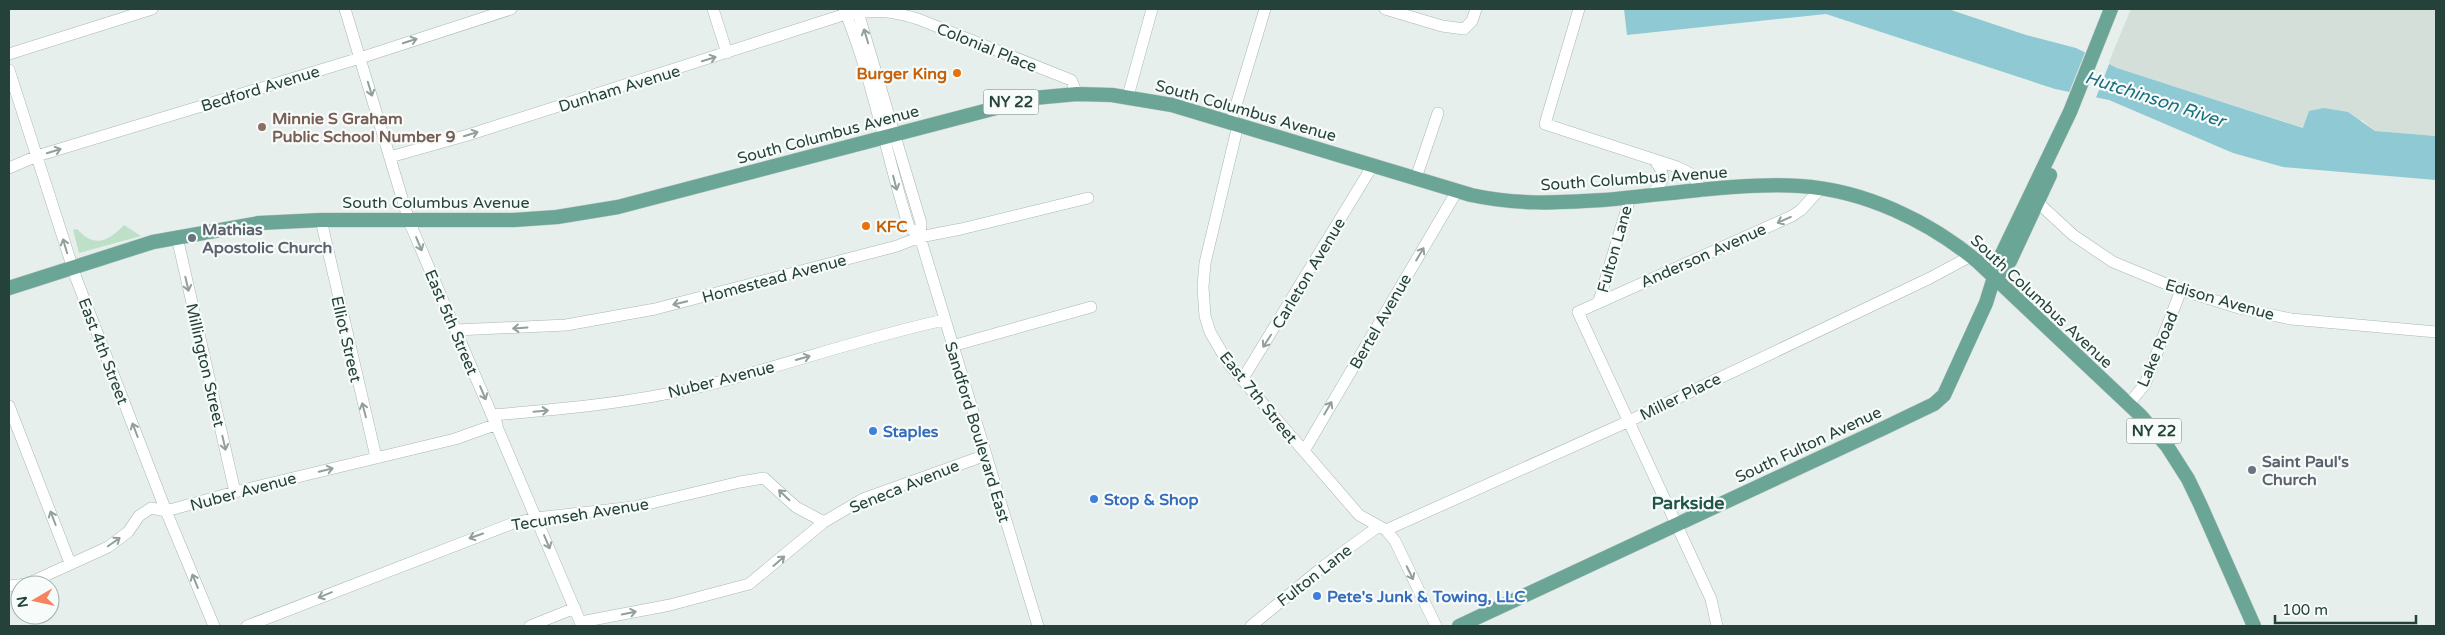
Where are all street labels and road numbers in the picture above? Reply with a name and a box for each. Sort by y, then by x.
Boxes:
street label: Colonial Place [934,19,1040,77]
street label: Bedford Avenue [199,61,322,116]
street label: Dunham Avenue [556,61,683,117]
street label: South Columbus Avenue [1153,76,1339,146]
road number: NY 22 [984,90,1038,114]
street label: South Columbus Avenue [735,101,921,169]
street label: South Columbus Avenue [1540,162,1728,196]
street label: South Columbus Avenue [342,193,530,213]
street label: Fulton Lane [1593,203,1637,295]
street label: Carleton Avenue [1268,214,1350,333]
street label: Anderson Avenue [1637,219,1769,293]
street label: South Columbus Avenue [1966,231,2117,373]
street label: Homestead Avenue [700,250,849,308]
street label: East 5th Street [420,267,482,378]
street label: Bertel Avenue [1346,270,1416,373]
street label: Edison Avenue [2163,275,2277,325]
street label: Elliot Street [326,294,366,384]
street label: East 4th Street [74,295,133,408]
street label: Millington Street [181,301,229,429]
street label: Lake Road [2133,309,2183,390]
street label: Sandford Boulevard East [940,339,1014,525]
street label: East 7th Street [1215,348,1301,448]
street label: Nuber Avenue [666,357,777,403]
street label: Miller Place [1637,369,1724,425]
street label: South Fulton Avenue [1732,402,1885,488]
road number: NY 22 [2126,418,2182,444]
street label: Seneca Avenue [847,456,962,518]
street label: Nuber Avenue [188,468,299,516]
street label: Tecumseh Avenue [510,494,650,536]
street label: Fulton Lane [1273,540,1356,611]

